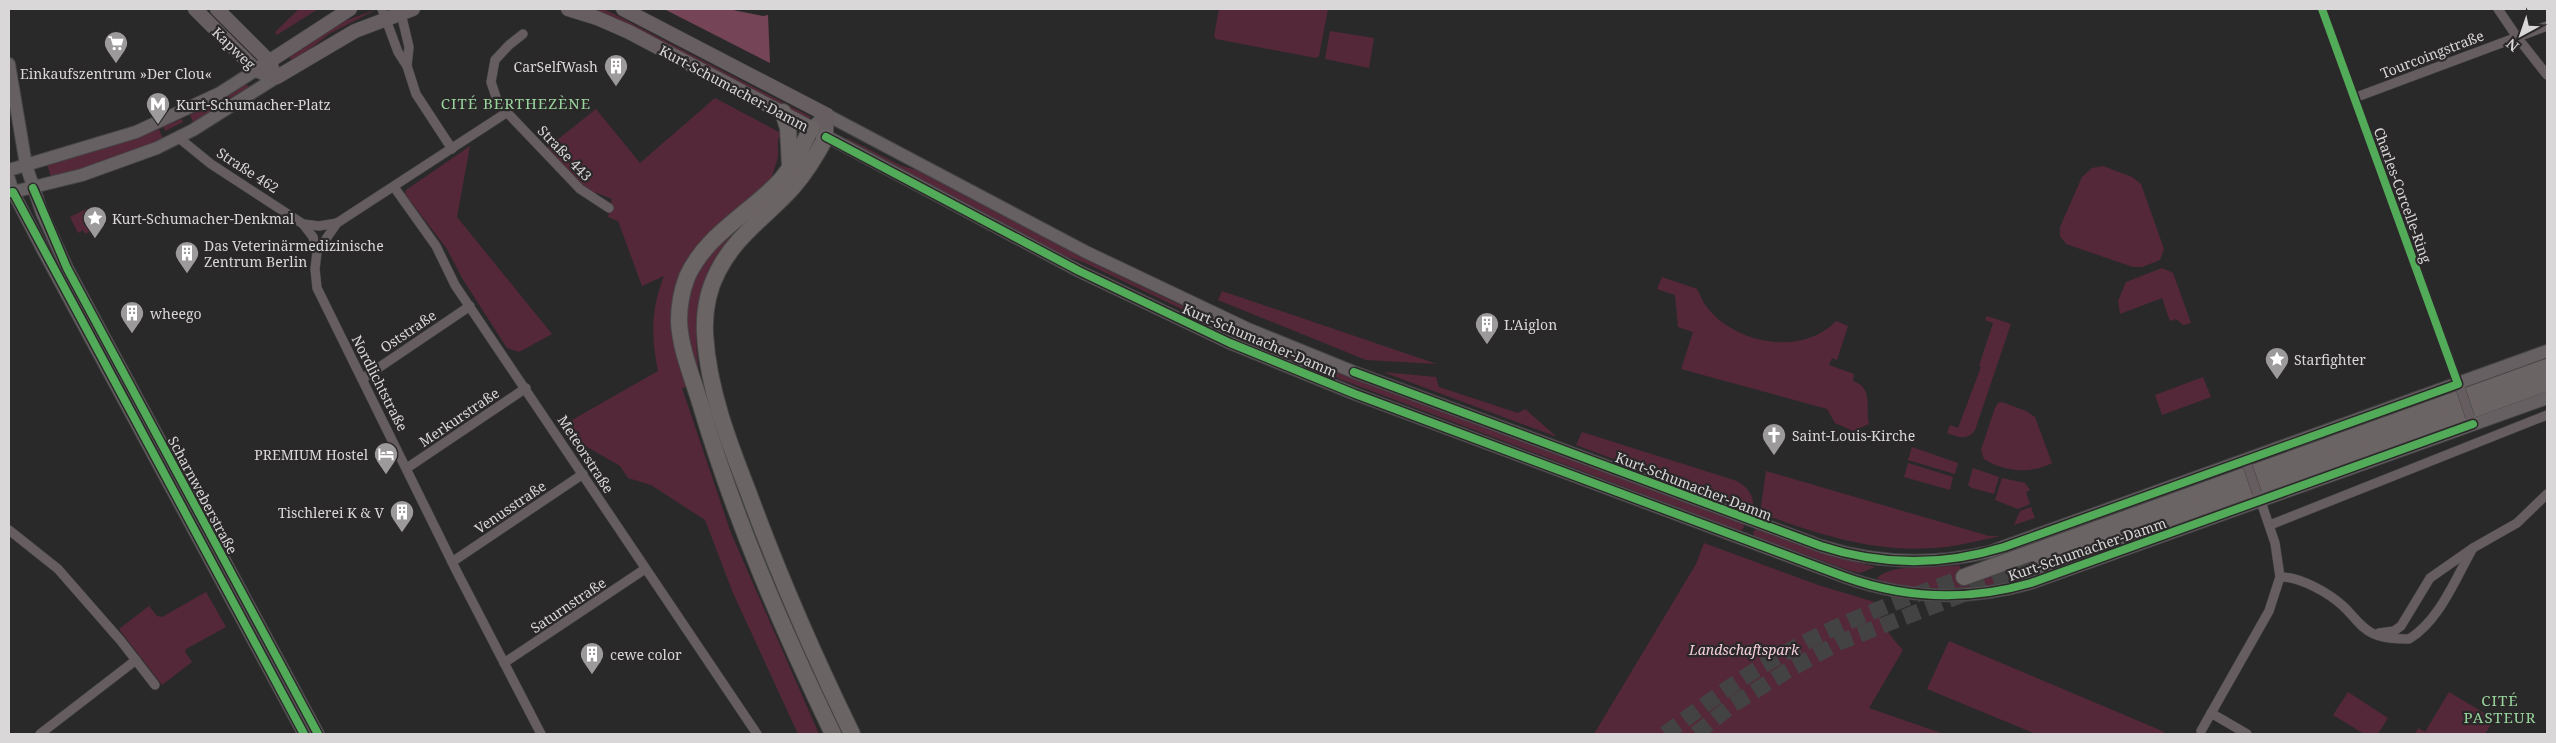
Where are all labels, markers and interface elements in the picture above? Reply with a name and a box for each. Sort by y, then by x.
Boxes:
north arrow [2496,10,2546,60]
street label: Kapweg [208,23,260,74]
street label: Tourcoingstraße [2378,26,2486,82]
supermarket icon: Einkaufszentrum »Der Clou« [103,30,129,64]
text: N [2502,35,2523,56]
street label: Kurt-Schumacher-Damm [656,41,812,135]
building icon: CarSelfWash [603,53,629,87]
place label: CarSelfWash [514,57,598,76]
place label: Einkaufszentrum »Der Clou« [20,64,212,83]
metro station icon: Kurt-Schumacher-Platz [145,91,171,125]
district label: CITÉ BERTHEZÈNE [441,93,591,113]
place label: Kurt-Schumacher-Platz [176,95,331,114]
street label: Straße 443 [534,121,596,185]
street label: Charles-Corcelle-Ring [2370,125,2437,266]
street label: Straße 462 [213,143,283,197]
place icon: Kurt-Schumacher-Denkmal [82,205,108,239]
place label: Kurt-Schumacher-Denkmal [112,209,295,228]
place label: Das Veterinärmedizinische Zentrum Berlin [204,236,384,271]
building icon: Das Veterinärmedizinische Zentrum Berlin [174,240,200,274]
street label: Kurt-Schumacher-Damm [1180,299,1340,381]
building icon: wheego [119,300,145,334]
place label: wheego [150,304,202,323]
street label: Oststraße [376,305,440,357]
building icon: L'Aiglon [1474,311,1500,345]
place label: L'Aiglon [1504,315,1557,334]
street label: Nordlichtstraße [348,332,412,434]
place icon: Starfighter [2264,346,2290,380]
place label: Starfighter [2294,350,2366,369]
street label: Merkurstraße [415,383,503,451]
street label: Meteorstraße [554,411,618,497]
church icon: Saint-Louis-Kirche [1761,422,1787,456]
place label: Saint-Louis-Kirche [1792,426,1915,445]
street label: Scharnweberstraße [164,433,242,557]
hotel icon: PREMIUM Hostel [373,441,399,475]
place label: PREMIUM Hostel [254,445,369,464]
street label: Kurt-Schumacher-Damm [1613,447,1775,525]
street label: Venusstraße [471,476,549,538]
building icon: Tischlerei K & V [389,499,415,533]
place label: Tischlerei K & V [278,503,385,522]
street label: Kurt-Schumacher-Damm [2005,513,2169,585]
street label: Saturnstraße [527,573,609,637]
park label: Landschaftspark [1688,640,1800,659]
building icon: cewe color [579,641,605,675]
place label: cewe color [610,645,682,664]
district label: CITÉ PASTEUR [2464,690,2536,727]

